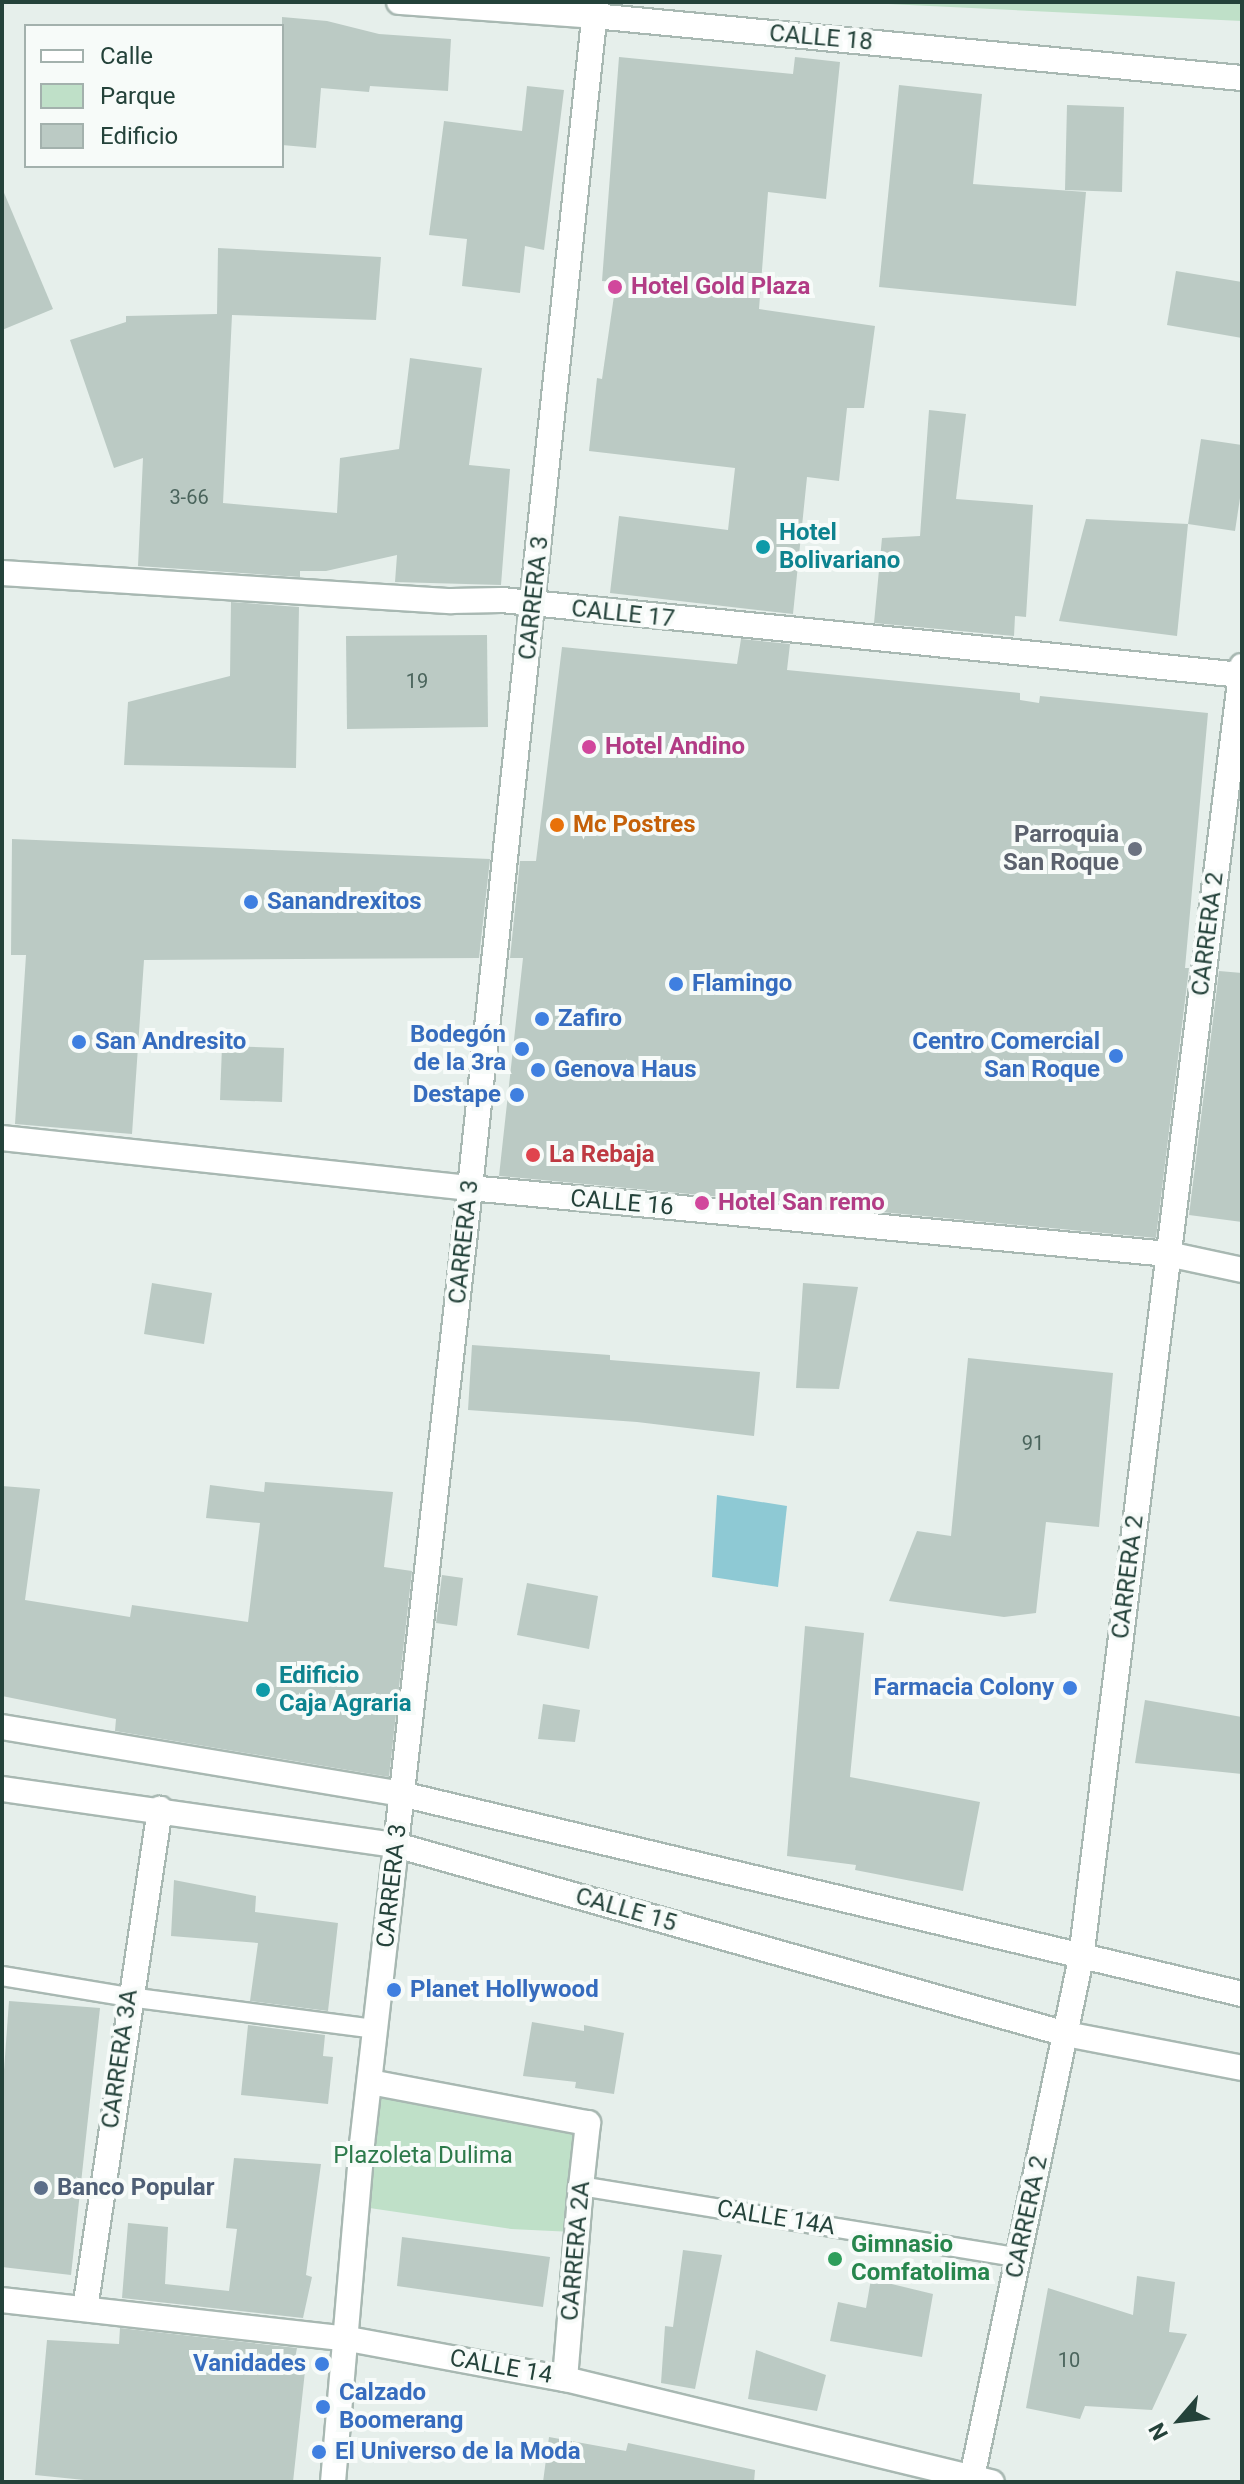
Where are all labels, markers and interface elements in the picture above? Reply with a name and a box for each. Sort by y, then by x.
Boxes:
street label: CALLE 18 [768,19,874,57]
legend [24,24,284,168]
text: Calle [100,42,153,70]
text: Parque [100,82,176,110]
text: Edificio [100,122,178,150]
place label: Hotel Gold Plaza [631,273,810,301]
marker: Hotel Gold Plaza [606,278,624,296]
house number: 3-66 [169,485,209,509]
place label: Hotel Bolivariano [779,519,900,575]
street label: CARRERA 3 [513,535,555,661]
marker: Hotel Bolivariano [754,538,772,556]
street label: CALLE 17 [570,594,676,634]
house number: 19 [406,669,428,693]
place label: Hotel Andino [605,733,745,761]
marker: Hotel Andino [580,738,598,756]
place label: Mc Postres [573,811,696,839]
marker: Mc Postres [548,816,566,834]
place label: Parroquia San Roque [1003,821,1119,877]
marker: Parroquia San Roque [1126,840,1144,858]
street label: CARRERA 2 [1186,871,1230,997]
place label: Sanandrexitos [267,888,422,916]
marker: Sanandrexitos [242,893,260,911]
place label: Flamingo [692,970,792,998]
marker: Flamingo [667,975,685,993]
place label: Zafiro [558,1005,622,1033]
marker: Zafiro [533,1010,551,1028]
place label: Bodegón de la 3ra [410,1021,506,1077]
place label: San Andresito [95,1028,246,1056]
place label: Centro Comercial San Roque [912,1028,1100,1084]
marker: San Andresito [70,1033,88,1051]
marker: Bodegón de la 3ra [513,1040,531,1058]
marker: Centro Comercial San Roque [1107,1047,1125,1065]
place label: Genova Haus [554,1056,696,1084]
marker: Genova Haus [529,1061,547,1079]
place label: Destape [413,1081,501,1109]
marker: Destape [508,1086,526,1104]
place label: La Rebaja [549,1141,655,1169]
marker: La Rebaja [524,1146,542,1164]
street label: CARRERA 3 [443,1179,485,1305]
street label: CALLE 16 [569,1184,675,1222]
place label: Hotel San remo [718,1189,885,1217]
marker: Hotel San remo [693,1194,711,1212]
house number: 91 [1022,1431,1044,1455]
street label: CARRERA 2 [1106,1514,1150,1640]
place label: Edificio Caja Agraria [279,1662,412,1718]
place label: Farmacia Colony [874,1674,1054,1702]
marker: Farmacia Colony [1061,1679,1079,1697]
marker: Edificio Caja Agraria [254,1681,272,1699]
street label: CARRERA 3 [371,1823,413,1949]
street label: CALLE 15 [572,1882,680,1938]
place label: Planet Hollywood [410,1976,599,2004]
marker: Planet Hollywood [385,1981,403,1999]
street label: CARRERA 3A [96,1988,144,2130]
park label: Plazoleta Dulima [333,2142,513,2170]
street label: CARRERA 2 [1000,2153,1054,2281]
place label: Banco Popular [57,2174,214,2202]
marker: Banco Popular [32,2179,50,2197]
street label: CARRERA 2A [556,2180,596,2322]
street label: CALLE 14A [715,2194,837,2242]
place label: Gimnasio Comfatolima [851,2231,990,2287]
marker: Gimnasio Comfatolima [826,2250,844,2268]
street label: CALLE 14 [447,2344,555,2390]
house number: 10 [1058,2348,1080,2372]
place label: Vanidades [193,2350,306,2378]
marker: Vanidades [313,2355,331,2373]
place label: Calzado Boomerang [339,2379,464,2435]
north arrow [1140,2380,1220,2460]
marker: Calzado Boomerang [314,2398,332,2416]
text: N [1144,2419,1173,2444]
place label: El Universo de la Moda [335,2438,581,2466]
marker: El Universo de la Moda [310,2443,328,2461]

